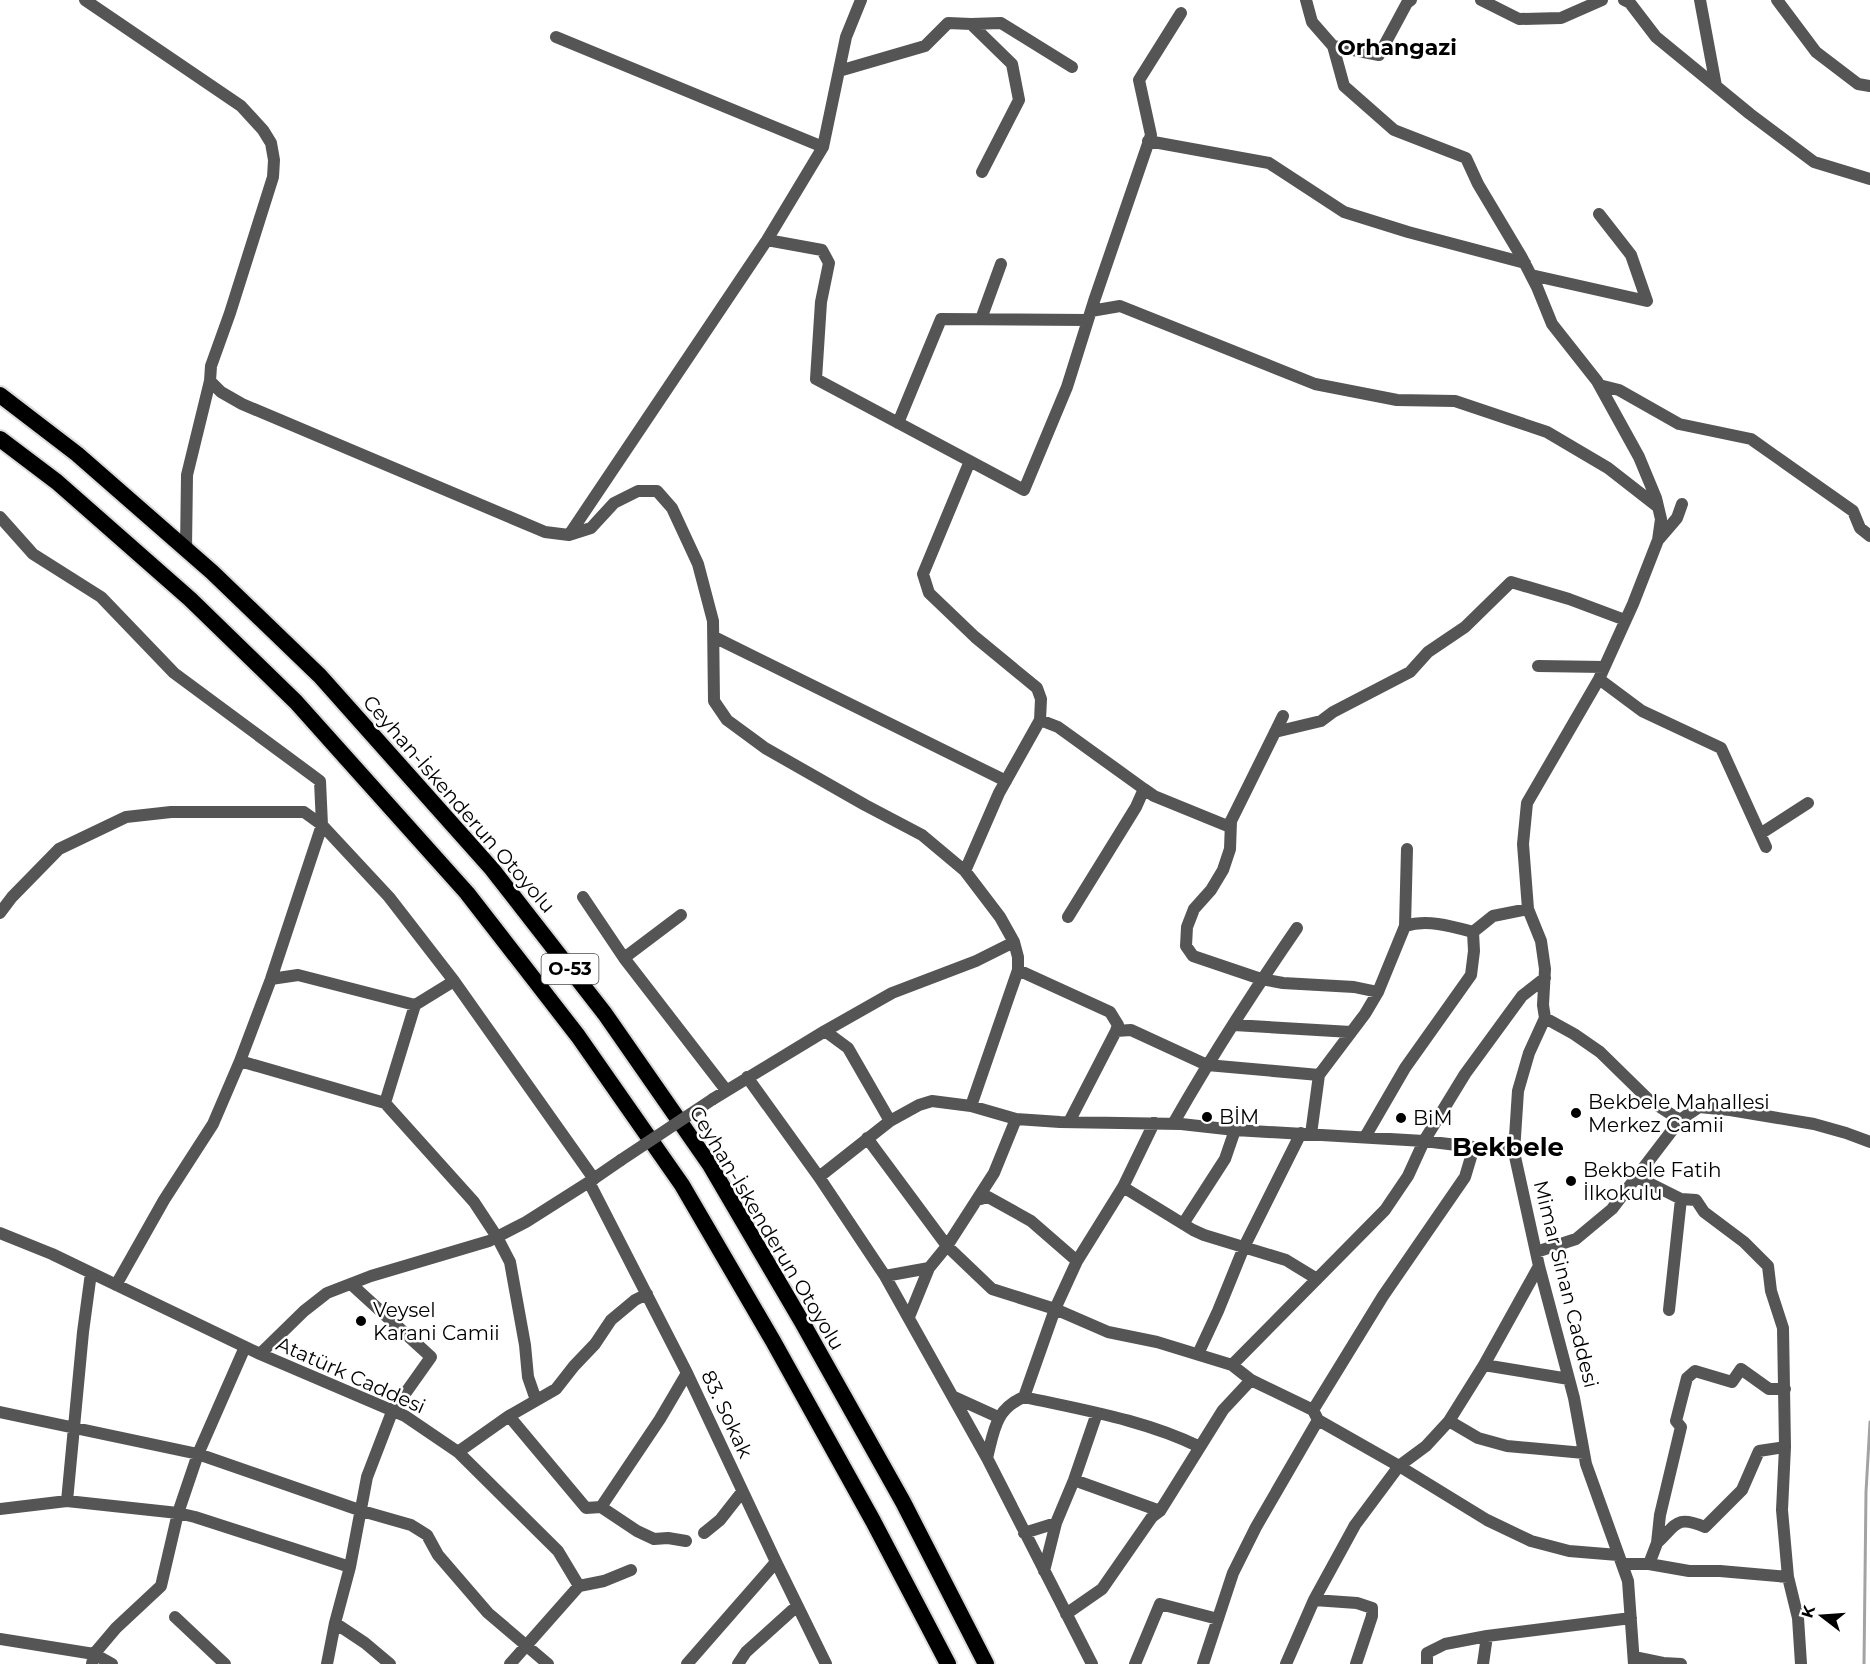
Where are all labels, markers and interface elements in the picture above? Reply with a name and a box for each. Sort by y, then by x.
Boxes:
district label: Orhangazi [1337,34,1457,61]
street label: Ceyhan-İskenderun Otoyolu [358,690,560,918]
road number: O-53 [542,954,598,984]
place label: Bekbele Mahallesi Merkez Camii [1588,1090,1770,1137]
street label: Ceyhan-İskenderun Otoyolu [684,1102,850,1354]
place label: BİM [1219,1105,1259,1129]
place label: BiM [1413,1106,1453,1130]
marker: Bekbele Mahallesi Merkez Camii [1569,1106,1583,1120]
marker: BİM [1200,1110,1214,1124]
marker: BiM [1394,1111,1408,1125]
district label: Bekbele [1452,1131,1564,1163]
place label: Bekbele Fatih İlkokulu [1583,1158,1722,1205]
marker: Bekbele Fatih İlkokulu [1564,1174,1578,1188]
street label: Mimar Sinan Caddesi [1529,1178,1603,1390]
place label: Veysel Karani Camii [373,1298,500,1345]
marker: Veysel Karani Camii [354,1314,368,1328]
street label: Atatürk Caddesi [273,1331,429,1419]
street label: 83. Sokak [696,1366,758,1462]
north arrow [1792,1586,1852,1646]
text: K [1797,1602,1819,1620]

